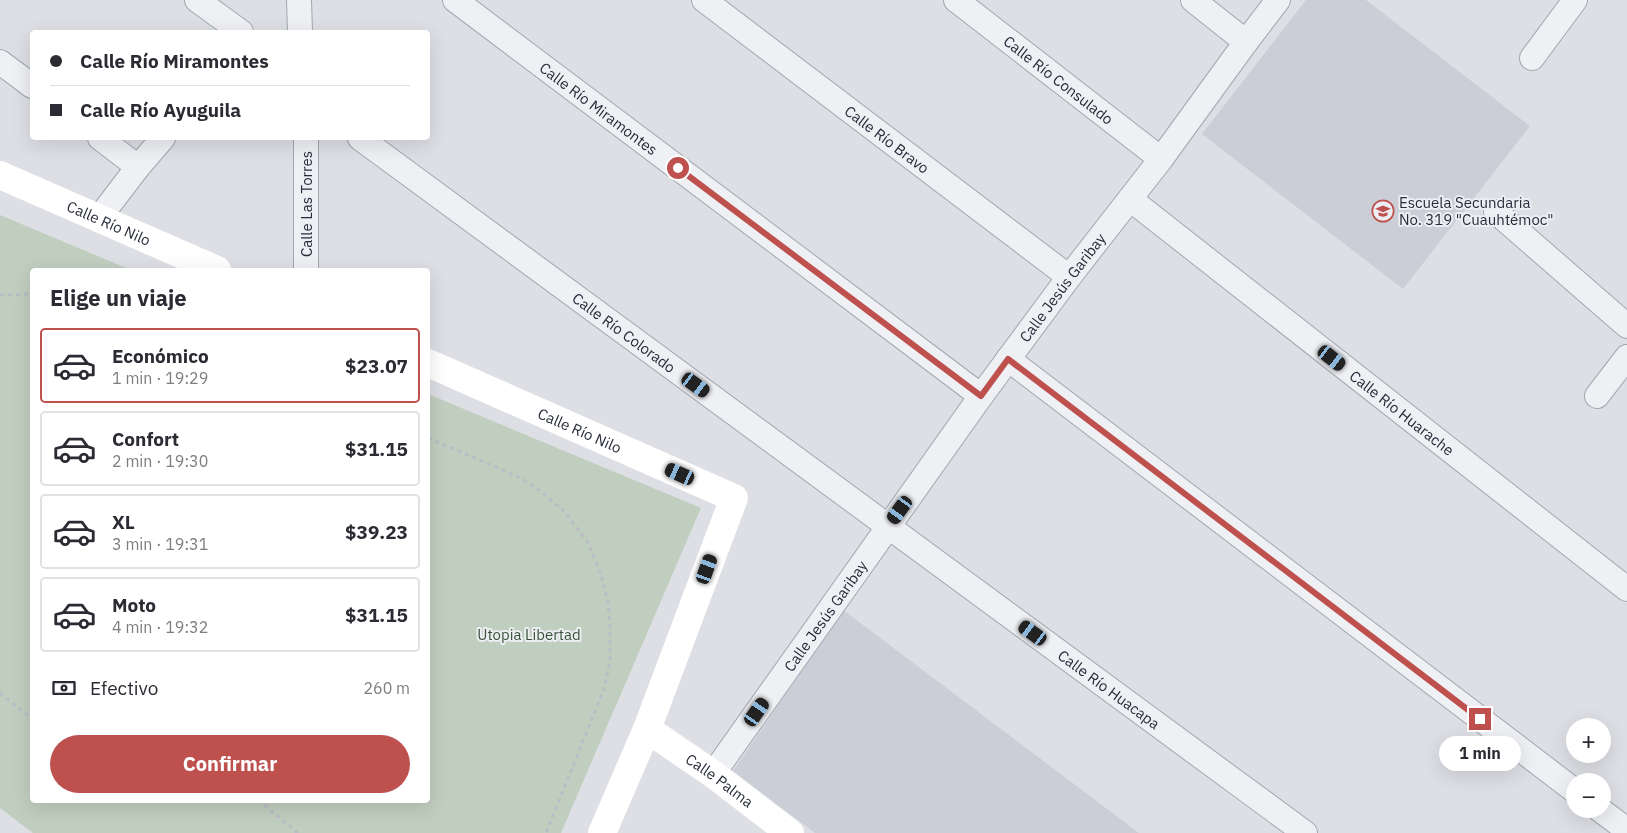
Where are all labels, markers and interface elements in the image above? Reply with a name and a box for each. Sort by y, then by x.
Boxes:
street label: Calle Río Consulado [1000,31,1117,128]
text: Calle Río Miramontes [80,49,269,73]
street label: Calle Río Miramontes [536,58,662,159]
text: Calle Río Ayuguila [80,98,241,122]
street label: Calle Río Bravo [841,101,933,177]
street label: Calle Las Torres [297,151,316,257]
route start [667,157,689,179]
place label: Escuela Secundaria No. 319 "Cuauhtémoc" [1399,193,1554,229]
street label: Calle Río Nilo [64,196,154,249]
school or university icon: Escuela Secundaria No. 319 "Cuauhtémoc" [1371,199,1395,223]
street label: Calle Jesús Garibay [1015,229,1110,346]
text: Elige un viaje [50,283,187,312]
street label: Calle Río Colorado [569,288,680,377]
icon: car [52,343,97,388]
car [1315,343,1348,373]
text: Económico [112,344,209,368]
text: $23.07 [345,354,408,378]
street label: Calle Río Huarache [1346,366,1458,459]
text: 1 min · 19:29 [112,368,208,388]
car [679,370,712,400]
street label: Calle Río Nilo [535,403,625,457]
icon: car [52,426,97,471]
text: Confort [112,427,179,451]
text: $31.15 [345,437,408,461]
text: 2 min · 19:30 [112,451,208,471]
car [663,461,696,487]
car [885,493,914,527]
icon: car [52,509,97,554]
text: XL [112,510,135,534]
text: $39.23 [345,520,408,544]
text: 3 min · 19:31 [112,534,208,554]
car [694,552,719,586]
street label: Calle Jesús Garibay [779,556,871,675]
icon: car [52,592,97,637]
text: Moto [112,593,156,617]
text: $31.15 [345,603,408,627]
text: 4 min · 19:32 [112,617,208,637]
car [1016,618,1049,648]
park label: Utopia Libertad [477,625,581,644]
street label: Calle Río Huacapa [1054,645,1164,733]
icon: cash [50,674,78,702]
text: Efectivo [90,676,158,700]
text: 260 m [363,678,410,698]
car [742,695,771,729]
route end [1469,708,1491,730]
map controls [1566,718,1611,818]
button: + [1566,718,1611,763]
button: Confirmar [50,735,410,793]
callout: 1 min [1439,736,1521,772]
text: 1 min [1459,743,1501,763]
street label: Calle Palma [682,749,758,811]
button: − [1566,773,1611,818]

